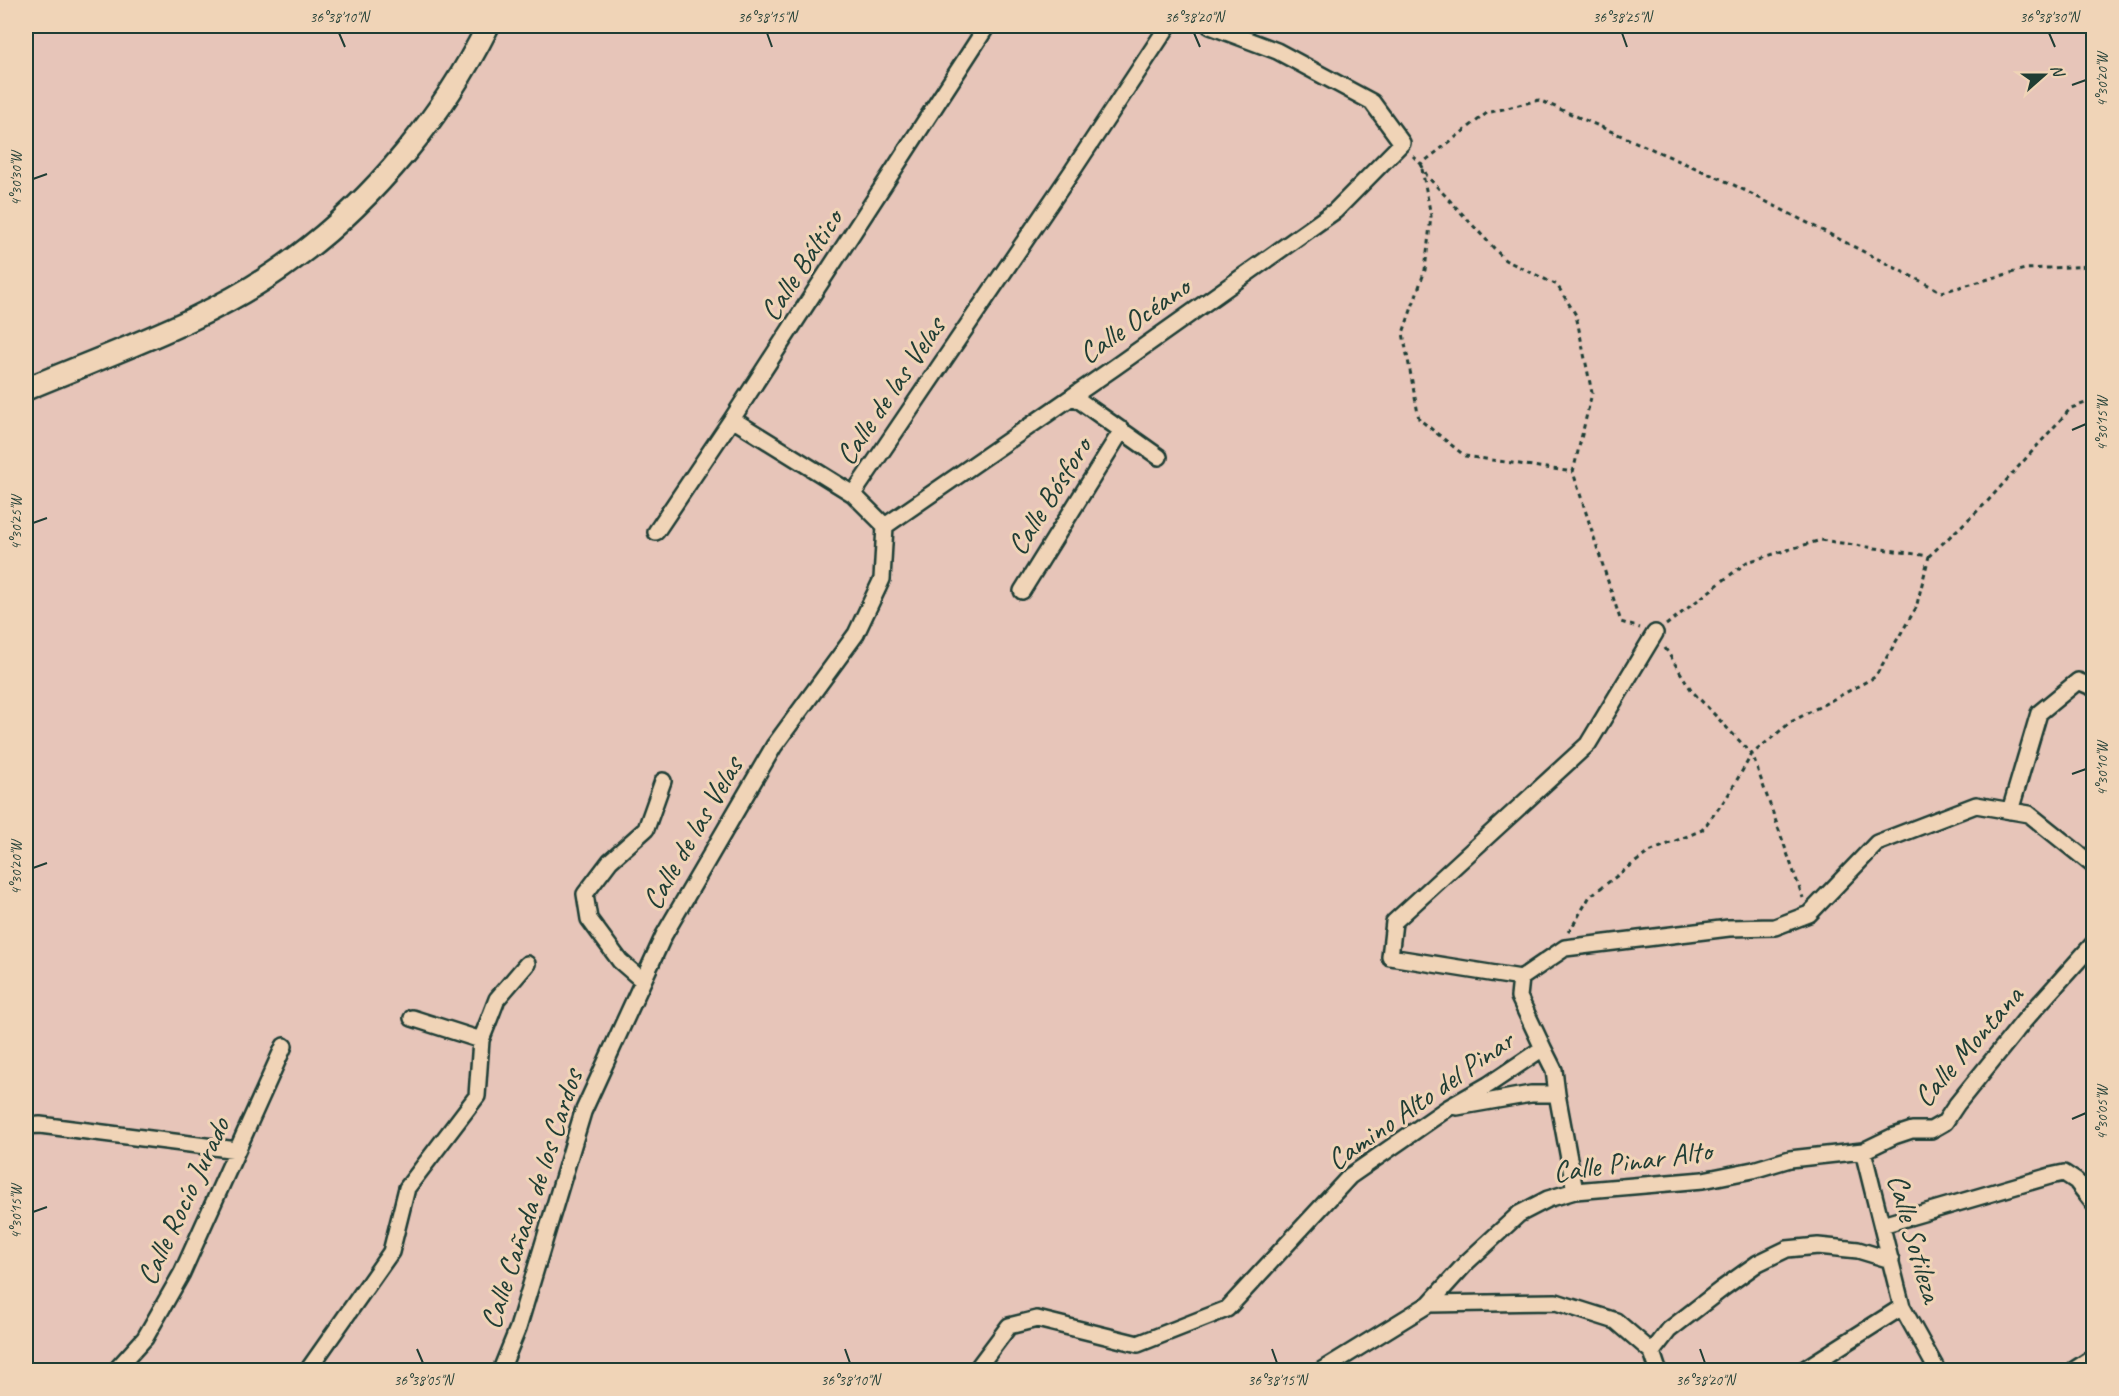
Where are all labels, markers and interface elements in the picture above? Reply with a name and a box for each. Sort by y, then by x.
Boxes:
text: 36°38'10"N [309,8,372,27]
text: 36°38'15"N [737,8,800,27]
text: 36°38'20"N [1164,8,1227,27]
text: 36°38'25"N [1592,8,1655,27]
text: 36°38'30"N [2019,8,2082,27]
north arrow [2014,45,2074,105]
text: 4°30'20"W [2093,50,2112,107]
text: N [2046,62,2069,81]
text: 4°30'30"W [7,149,26,206]
street label: Calle Báltico [751,199,853,328]
street label: Calle Océano [1071,266,1200,372]
street label: Calle de las Velas [827,308,955,472]
text: 4°30'15"W [2093,394,2112,451]
street label: Calle Bósforo [998,427,1102,562]
text: 4°30'25"W [7,493,26,550]
text: 4°30'10"W [2093,739,2112,796]
street label: Calle de las Velas [633,747,752,916]
text: 4°30'20"W [7,838,26,895]
street label: Calle Montana [1905,976,2032,1115]
street label: Camino Alto del Pinar [1319,1020,1523,1179]
street label: Calle Cañada de los Cardos [471,1062,592,1333]
text: 4°30'05"W [2093,1083,2112,1140]
street label: Calle Rocío Jurado [128,1110,239,1291]
street label: Calle Pinar Alto [1550,1131,1717,1191]
street label: Calle Sotileza [1879,1169,1952,1309]
text: 4°30'15"W [7,1182,26,1239]
text: 36°38'05"N [393,1371,456,1390]
text: 36°38'10"N [820,1371,883,1390]
text: 36°38'15"N [1247,1371,1310,1390]
text: 36°38'20"N [1675,1371,1738,1390]

